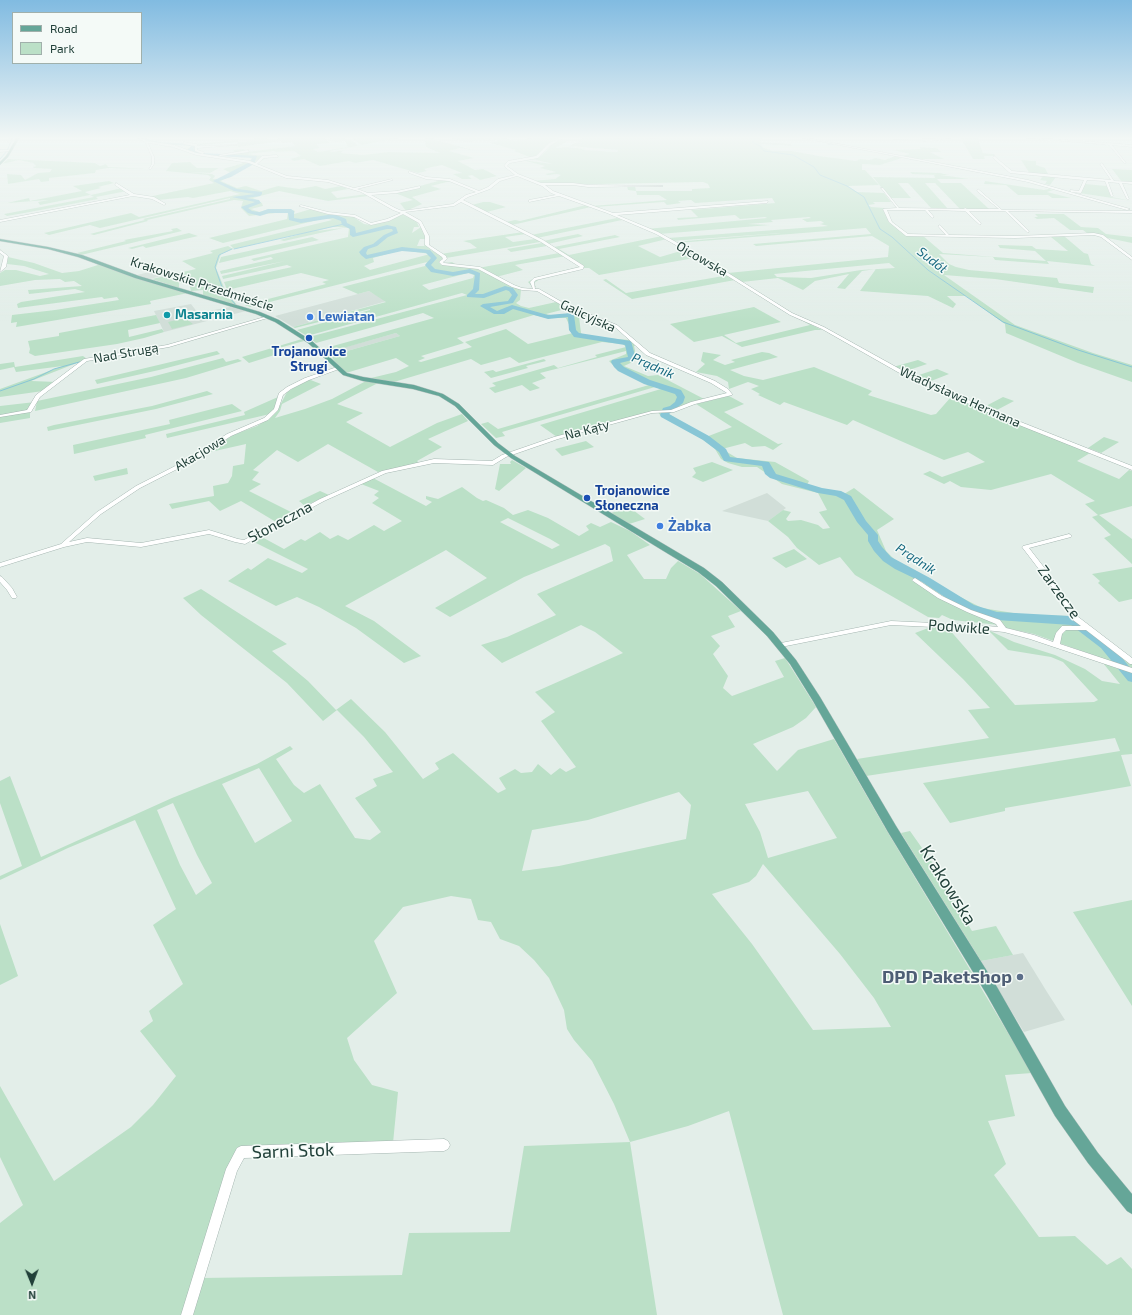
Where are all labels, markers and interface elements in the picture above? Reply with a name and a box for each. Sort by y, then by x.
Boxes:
legend [12,12,142,64]
text: Road [50,21,78,35]
text: Park [50,41,75,55]
street label: Ojcowska [674,238,730,280]
water label: Sudół [914,244,950,276]
street label: Krakowskie Przedmieście [128,253,276,315]
street label: Galicyjska [558,296,618,336]
place label: Masarnia [175,307,233,323]
place label: Lewiatan [318,309,375,325]
marker: Masarnia [162,310,172,320]
marker: Lewiatan [305,312,315,322]
marker: Trojanowice Strugi [304,333,314,343]
street label: Nad Strugą [92,340,160,366]
place label: Trojanowice Strugi [272,344,346,375]
water label: Prądnik [629,350,677,382]
street label: Władysława Hermana [897,363,1023,431]
street label: Na Kąty [563,417,611,443]
street label: Akacjowa [172,432,228,474]
place label: Trojanowice Słoneczna [595,483,670,514]
marker: Trojanowice Słoneczna [582,493,592,503]
street label: Słoneczna [245,497,315,547]
place label: Żabka [668,517,711,535]
marker: Żabka [655,521,665,531]
water label: Prądnik [893,540,939,578]
street label: Zarzecze [1034,562,1084,622]
street label: Podwikle [927,616,991,638]
street label: Krakowska [915,841,981,929]
place label: DPD Paketshop [882,966,1012,988]
marker: DPD Paketshop [1015,972,1025,982]
street label: Sarni Stok [251,1139,335,1163]
north arrow [12,1263,52,1303]
text: N [28,1289,36,1302]

